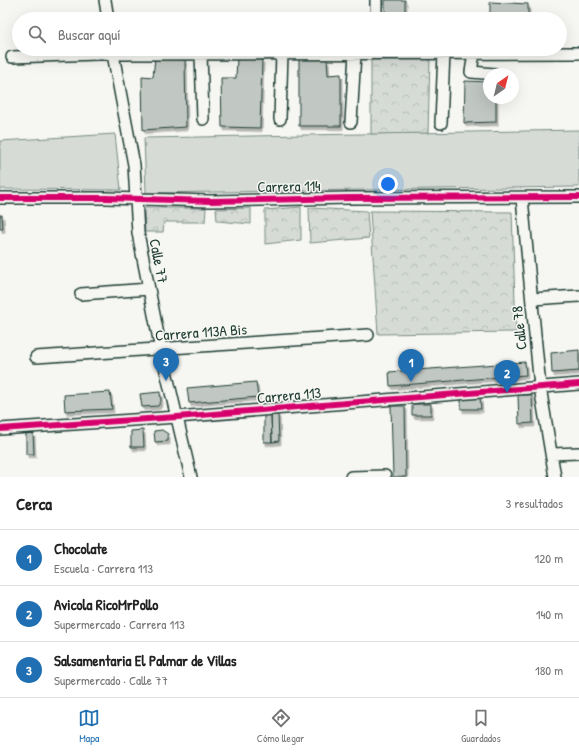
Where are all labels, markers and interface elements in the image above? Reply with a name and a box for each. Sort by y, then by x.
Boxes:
search box [12,12,567,56]
icon: search [26,23,48,45]
text: Buscar aquí [58,24,121,45]
north arrow [483,68,519,104]
your location [378,174,398,194]
street label: Carrera 114 [257,175,321,197]
street label: Calle 77 [144,237,174,285]
street label: Calle 78 [506,305,532,351]
street label: Carrera 113A Bis [154,318,248,346]
pin: 3 [153,348,179,381]
pin: 1 [398,349,424,382]
pin: 2 [494,360,520,393]
street label: Carrera 113 [256,382,322,408]
text: Cerca [16,492,52,515]
text: 3 resultados [505,494,563,512]
text: Chocolate [54,538,107,559]
text: 1 [27,549,31,567]
text: 120 m [535,549,563,567]
text: Escuela · Carrera 113 [54,559,153,577]
text: Avicola RicoMrPollo [54,594,158,615]
text: 2 [26,605,32,623]
text: 140 m [536,605,563,623]
text: Supermercado · Carrera 113 [54,615,185,633]
text: Salsamentaria El Palmar de Villas [54,650,237,671]
text: 3 [26,661,32,679]
text: 180 m [535,661,563,679]
text: Supermercado · Calle 77 [54,671,168,689]
tab: Mapa [78,707,100,745]
tab: Cómo llegar [257,707,304,745]
tab: Guardados [461,707,501,745]

